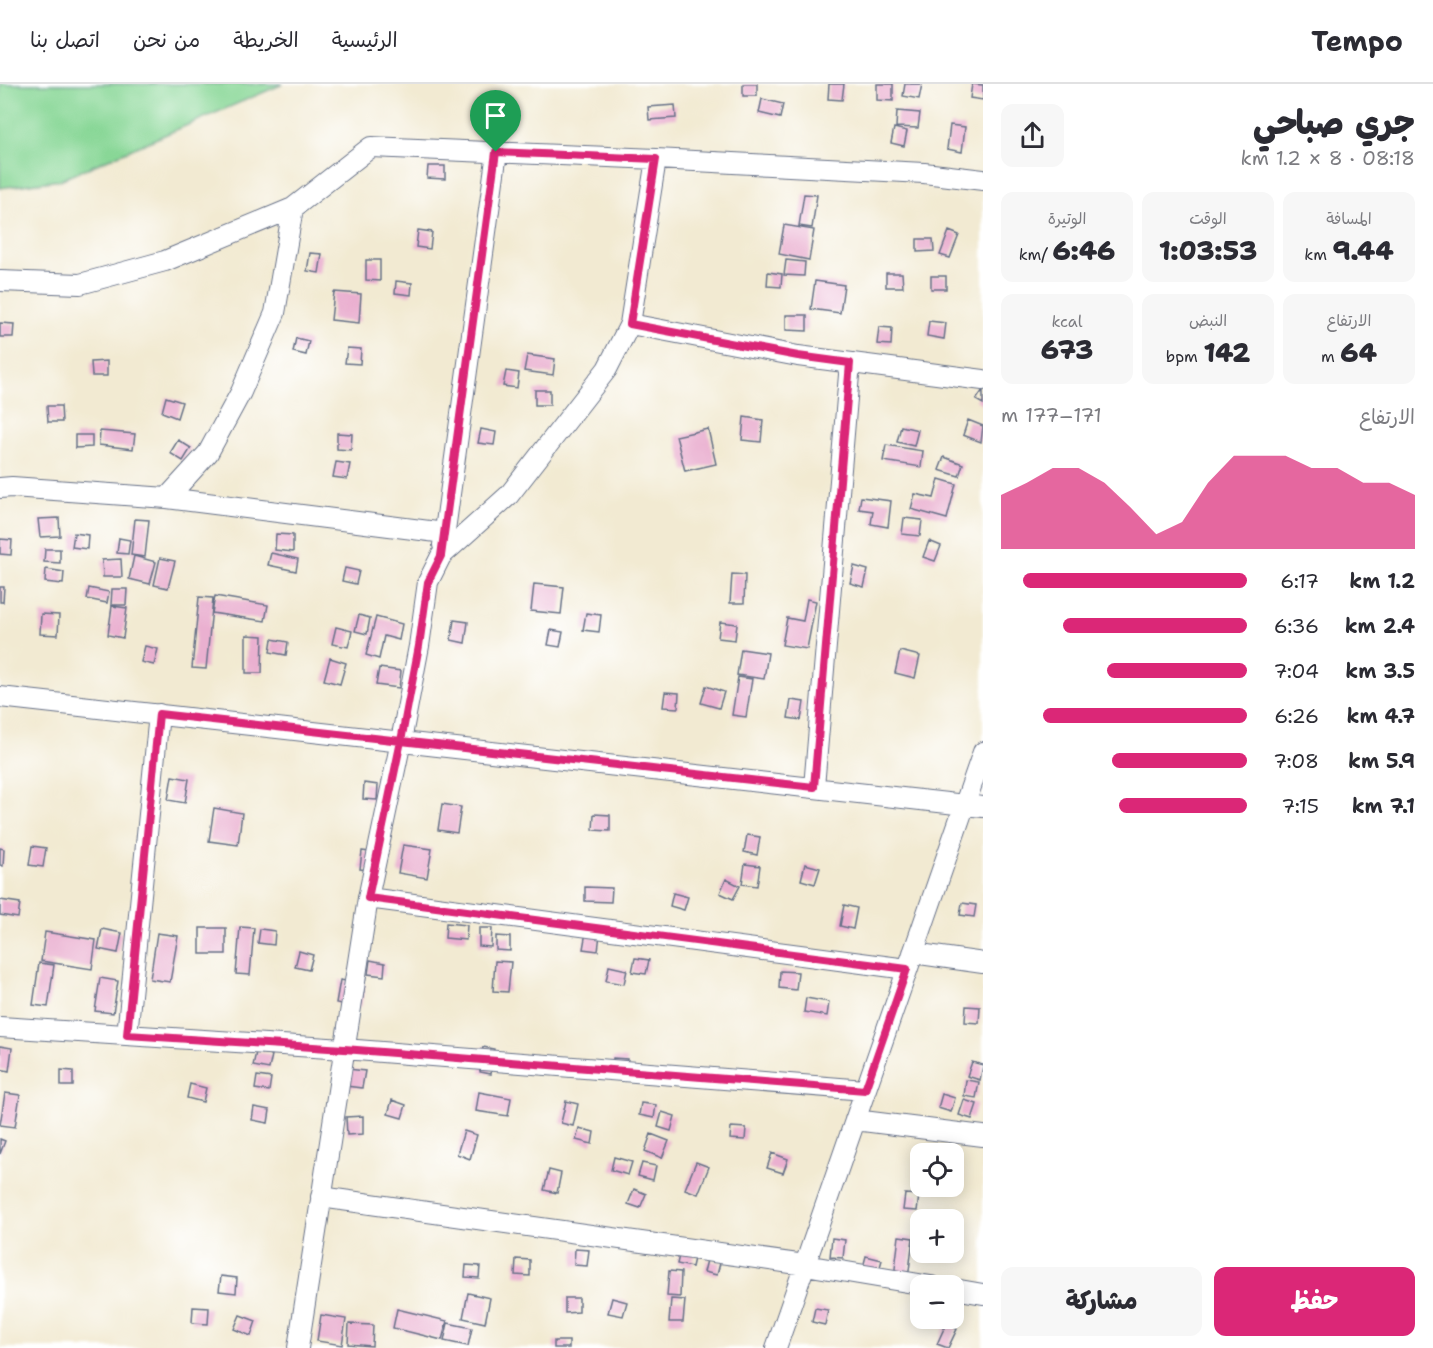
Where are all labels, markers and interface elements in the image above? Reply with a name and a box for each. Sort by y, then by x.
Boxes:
text: Tempo [1311,22,1403,60]
text: اتصل بنا [30,26,100,54]
text: من نحن [133,26,200,54]
text: الخريطة [233,26,299,54]
text: الرئيسية [332,26,398,54]
pin [470,90,521,152]
icon: arrive [479,99,512,132]
text: جري صباحي [1253,100,1415,145]
button: share [1001,104,1064,167]
text: 08:18 · 8 × 1.2 km [1241,145,1415,171]
text: الوتيرة [1048,208,1086,229]
text: الوقت [1189,208,1227,229]
text: المسافة [1326,208,1372,229]
text: 6:46 [1052,233,1115,268]
text: 1:03:53 [1159,233,1257,268]
text: 9.44 [1332,233,1394,268]
text: /km [1019,244,1052,265]
text: km [1304,244,1332,265]
text: النبض [1189,310,1227,331]
text: الارتفاع [1327,310,1371,331]
text: kcal [1051,311,1083,332]
text: 673 [1041,332,1093,367]
text: 142 [1203,335,1250,370]
text: 64 [1340,335,1377,370]
text: bpm [1166,346,1203,367]
text: m [1321,346,1340,367]
text: 171–177 m [1001,402,1102,428]
text: الارتفاع [1359,404,1415,430]
text: 6:17 [1280,568,1319,594]
text: 1.2 km [1349,568,1415,594]
text: 6:36 [1274,613,1319,639]
text: 2.4 km [1345,613,1415,639]
text: 7:04 [1274,658,1319,684]
text: 3.5 km [1345,658,1415,684]
text: 6:26 [1274,703,1319,729]
text: 4.7 km [1347,703,1415,729]
text: 7:08 [1273,748,1319,774]
text: 5.9 km [1348,748,1415,774]
text: 7:15 [1281,793,1319,819]
text: 7.1 km [1352,793,1415,819]
map controls [910,1143,964,1329]
button: locate [910,1143,964,1197]
button: + [910,1209,964,1263]
button: مشاركة [1001,1267,1202,1336]
button: حفظ [1214,1267,1415,1336]
button: − [910,1275,964,1329]

